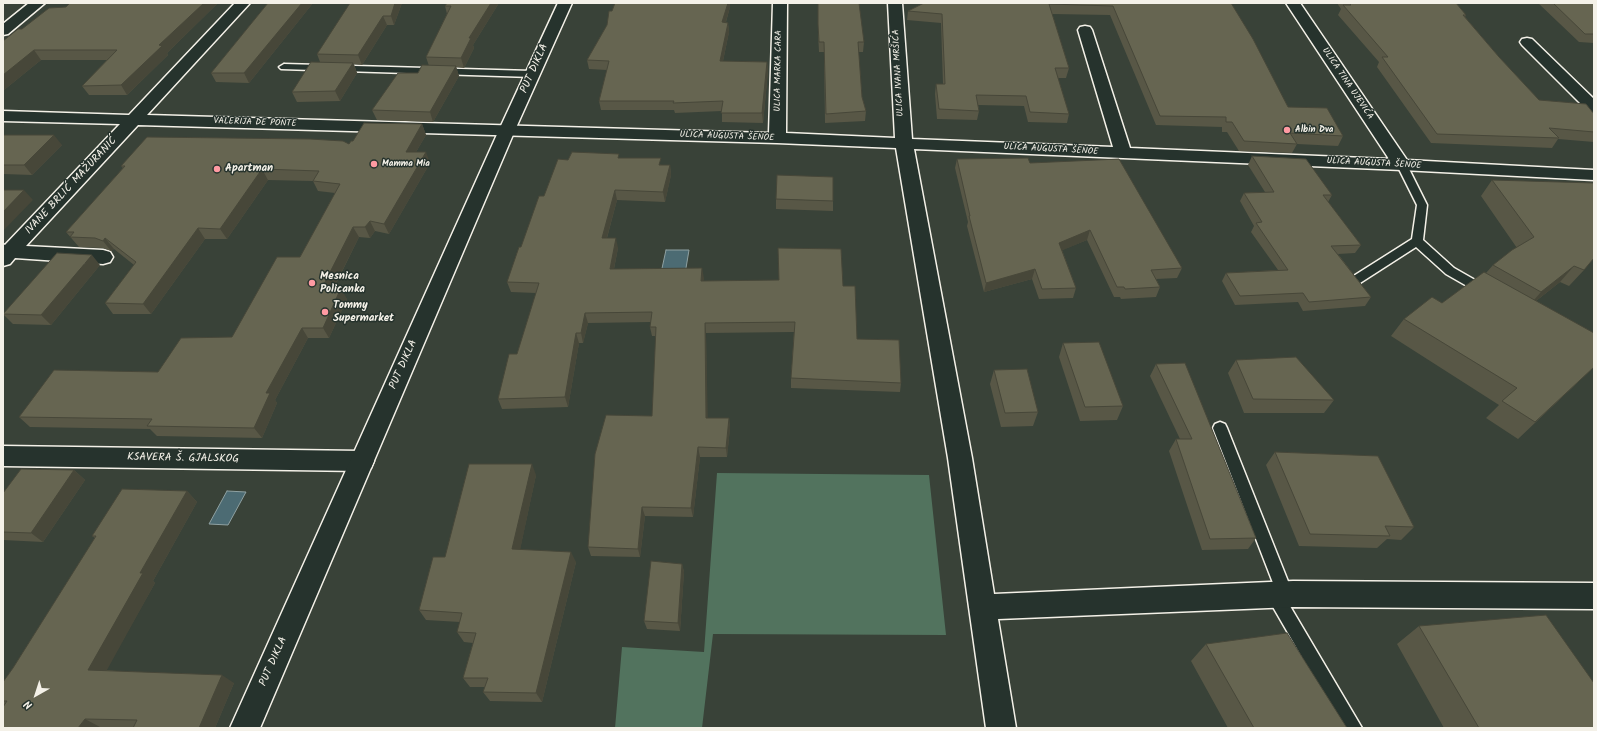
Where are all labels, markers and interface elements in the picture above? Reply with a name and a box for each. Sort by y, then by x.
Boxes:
street label: ULICA IVANA MRŠIĆA [891,29,907,117]
street label: ULICA MARKA CARA [773,30,785,112]
street label: PUT DIKLA [518,42,552,96]
street label: ULICA TINA UJEVIĆA [1319,46,1375,122]
street label: VALERIJA DE PONTE [213,116,297,130]
marker: Albin Dva [1282,125,1292,135]
place label: Albin Dva [1295,125,1333,135]
street label: ULICA AUGUSTA ŠENOE [679,130,775,144]
street label: IVANE BRLIĆ MAŽURANIĆ [23,134,121,238]
street label: ULICA AUGUSTA ŠENOE [1003,142,1099,158]
street label: ULICA AUGUSTA ŠENOE [1326,156,1422,172]
marker: Mamma Mia [369,159,379,169]
place label: Mamma Mia [382,159,430,169]
place label: Apartman [225,162,273,176]
marker: Apartman [212,164,222,174]
place label: Mesnica Policanka [320,270,365,296]
marker: Mesnica Policanka [307,278,317,288]
place label: Tommy Supermarket [333,299,394,325]
marker: Tommy Supermarket [320,307,330,317]
street label: PUT DIKLA [387,338,421,392]
street label: KSAVERA Š. GJALSKOG [127,451,239,467]
street label: PUT DIKLA [257,635,291,689]
north arrow [16,675,56,715]
text: N [20,695,37,714]

